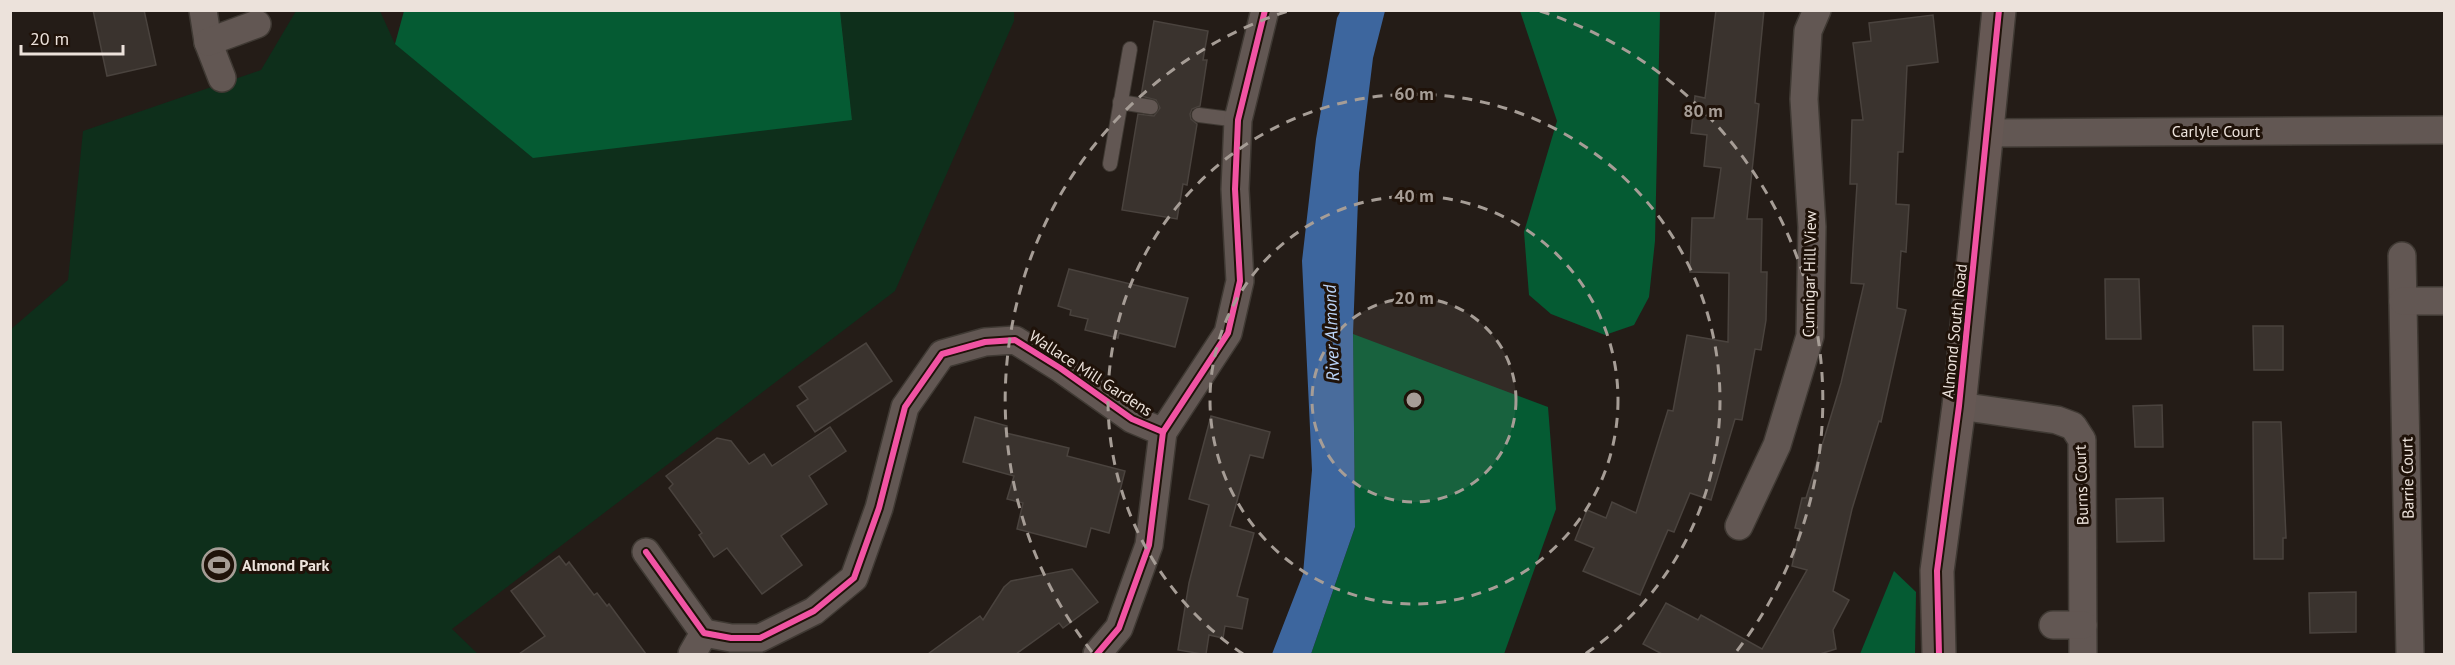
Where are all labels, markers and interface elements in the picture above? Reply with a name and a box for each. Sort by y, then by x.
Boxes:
scale bar [21,18,123,56]
text: 20 m [30,27,69,50]
text: 60 m [1394,82,1434,105]
text: 80 m [1683,99,1723,122]
street label: Carlyle Court [2172,121,2261,141]
text: 40 m [1394,184,1434,207]
street label: Cunnigar Hill View [1798,210,1820,338]
street label: Almond South Road [1937,263,1971,399]
water label: River Almond [1318,283,1344,382]
text: 20 m [1394,286,1434,309]
street label: Wallace Mill Gardens [1026,326,1157,420]
centre of rings [1404,390,1424,410]
street label: Barrie Court [2396,436,2418,519]
street label: Burns Court [2070,444,2092,525]
sports icon: Almond Park [201,547,237,583]
place label: Almond Park [242,555,329,575]

